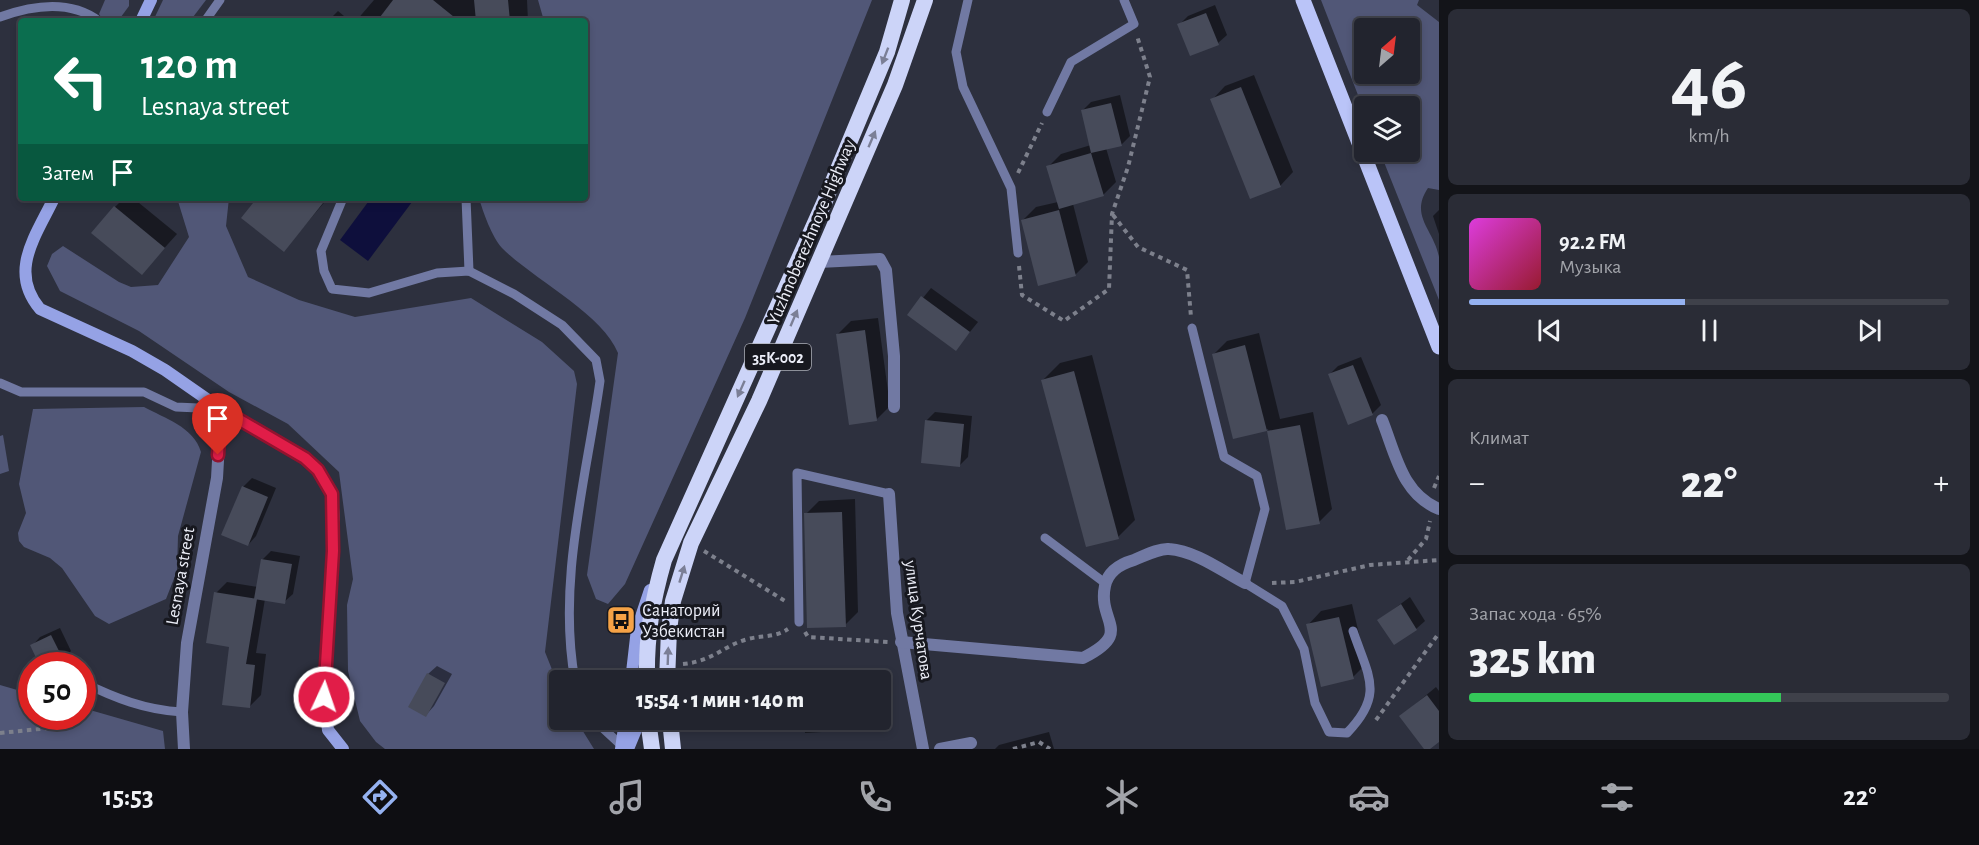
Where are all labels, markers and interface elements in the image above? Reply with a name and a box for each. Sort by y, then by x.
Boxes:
north arrow [1354,18,1420,84]
map controls [1354,18,1420,162]
icon: left [42,42,120,120]
text: 120 m [141,44,238,86]
text: 46 [1671,46,1747,124]
one-way arrow [880,47,889,65]
text: Lesnaya street [141,93,289,120]
button: layers [1354,96,1420,162]
text: km/h [1688,126,1730,146]
one-way arrow [867,130,877,148]
street label: Yuzhnoberezhnoye Highway [765,137,859,328]
icon: arrive [106,156,139,189]
text: Затем [42,162,94,184]
text: 92.2 FM [1559,231,1626,253]
text: Музыка [1559,257,1621,277]
one-way arrow [789,309,799,327]
icon: previous [1533,314,1566,347]
icon: pause [1693,314,1726,347]
icon: next [1853,314,1886,347]
road number: 35К-002 [745,344,811,370]
one-way arrow [736,380,745,398]
pin [192,393,243,455]
icon: arrive [201,402,234,435]
text: Климат [1469,428,1529,448]
text: 22° [1681,461,1737,506]
text: − [1469,467,1485,500]
text: + [1933,467,1949,500]
street label: Lesnaya street [164,526,198,626]
street label: улица Курчатова [901,558,935,681]
one-way arrow [678,564,687,582]
place label: Санаторий Узбекистан [642,602,725,641]
bus stop icon: Санаторий Узбекистан [605,604,637,636]
text: Запас хода · 65% [1469,604,1602,624]
text: 325 km [1469,637,1596,682]
one-way arrow [663,646,673,665]
speed limit sign: 50 [18,652,96,730]
position arrow [292,665,356,729]
text: 15:54 · 1 мин · 140 m [636,689,804,711]
icon: directions [359,776,401,818]
icon: music [606,776,648,818]
icon: phone [854,776,896,818]
icon: climate [1101,776,1143,818]
icon: car [1348,776,1390,818]
icon: filters [1596,776,1638,818]
text: 15:53 [103,783,154,810]
text: 22° [1843,783,1876,810]

